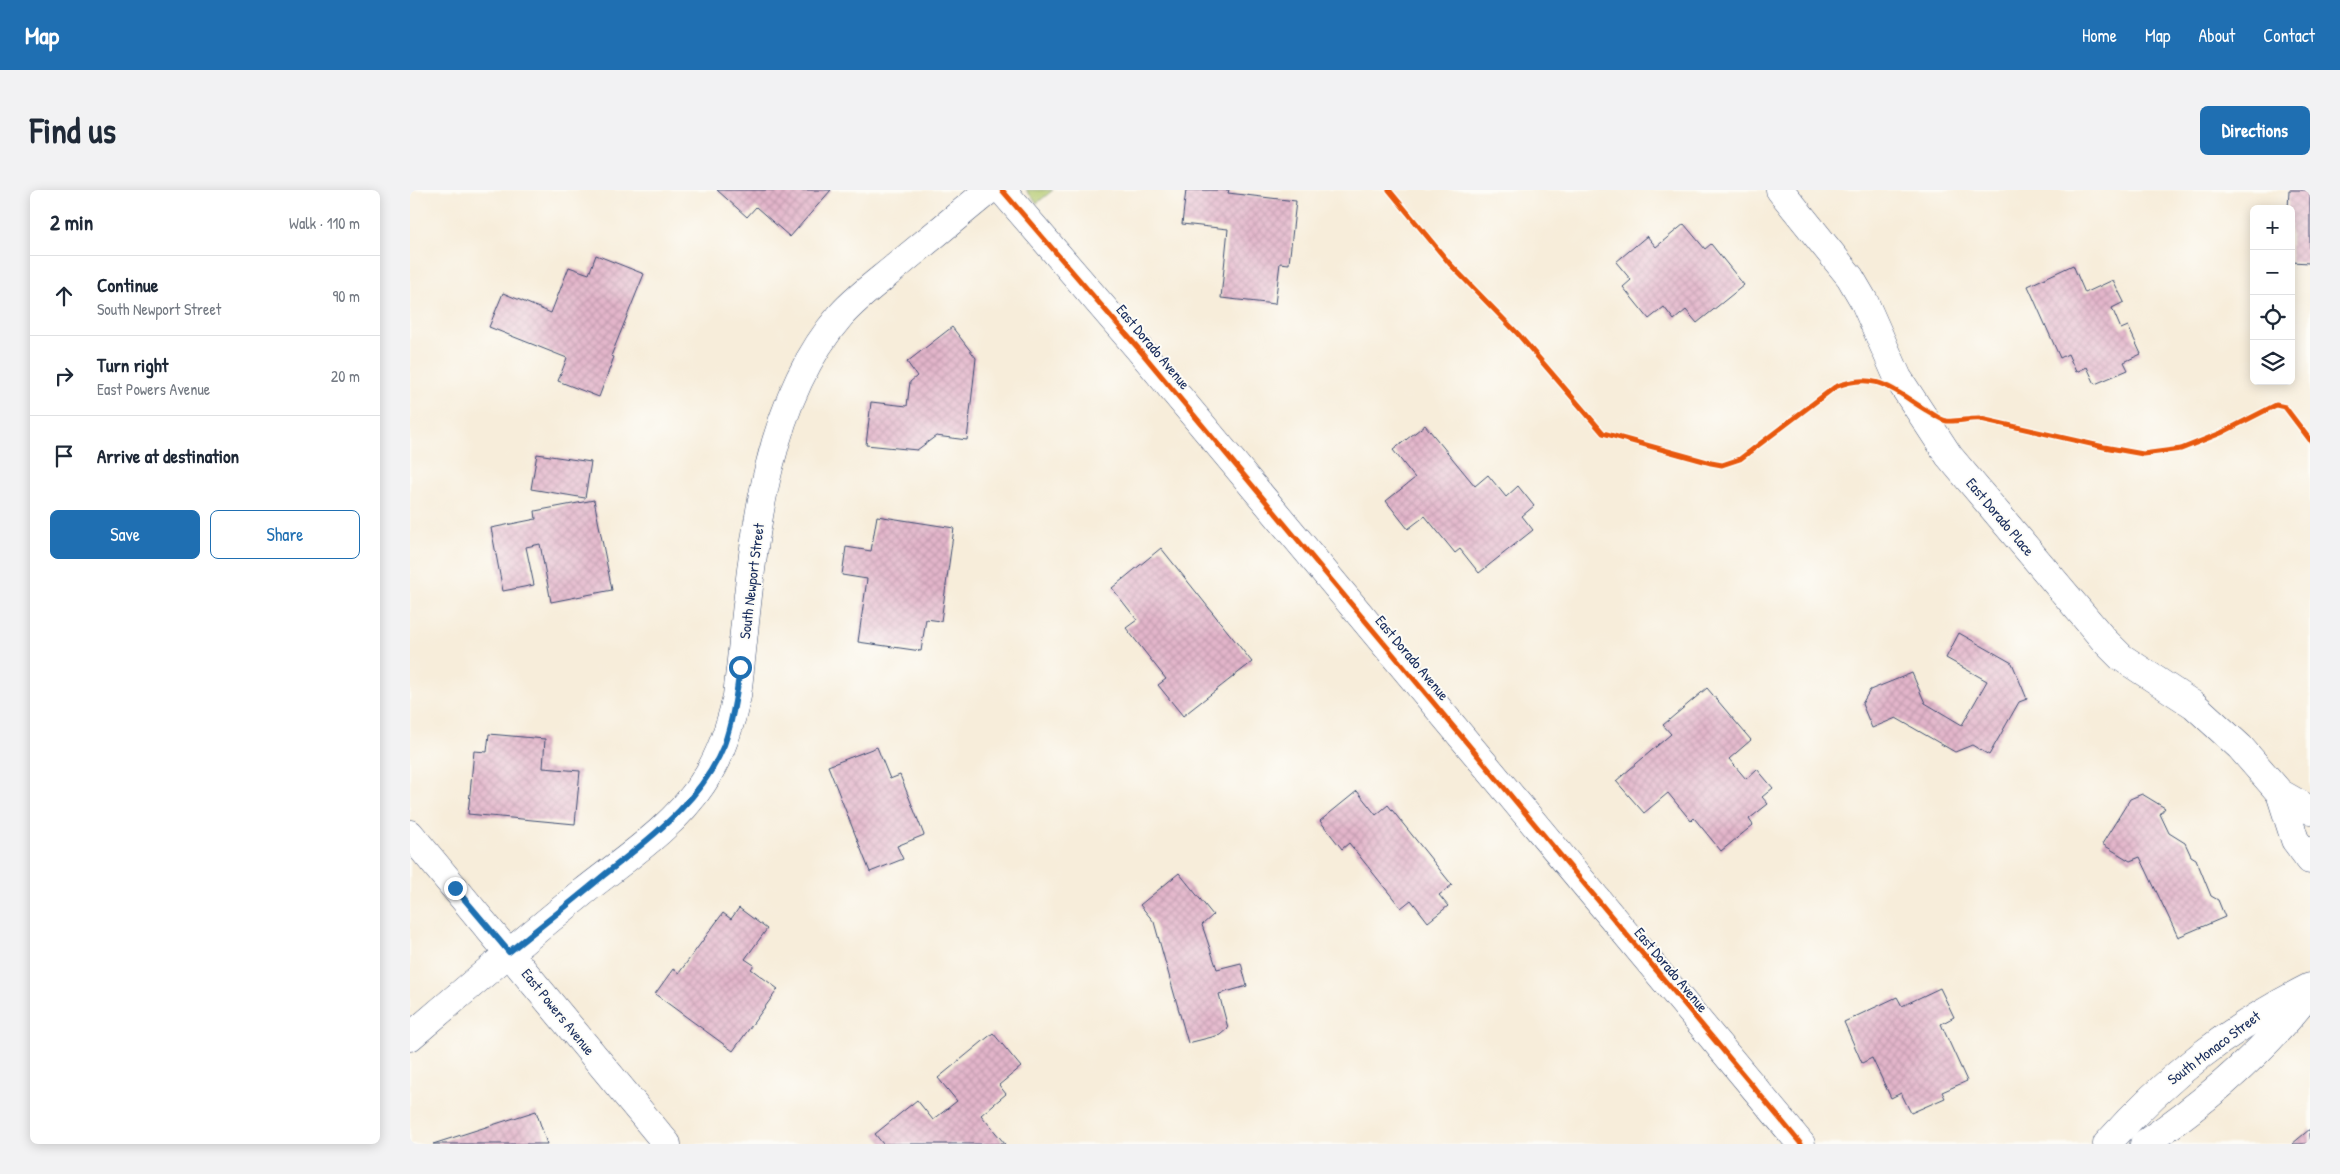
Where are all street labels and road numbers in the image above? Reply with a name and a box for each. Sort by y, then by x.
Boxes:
street label: East Dorado Avenue [1112,300,1195,394]
street label: East Dorado Place [1962,473,2039,560]
street label: South Newport Street [734,521,769,640]
street label: East Dorado Avenue [1371,611,1454,705]
street label: East Dorado Avenue [1630,923,1713,1017]
street label: East Powers Avenue [517,964,600,1060]
street label: South Monaco Street [2163,1005,2265,1090]

